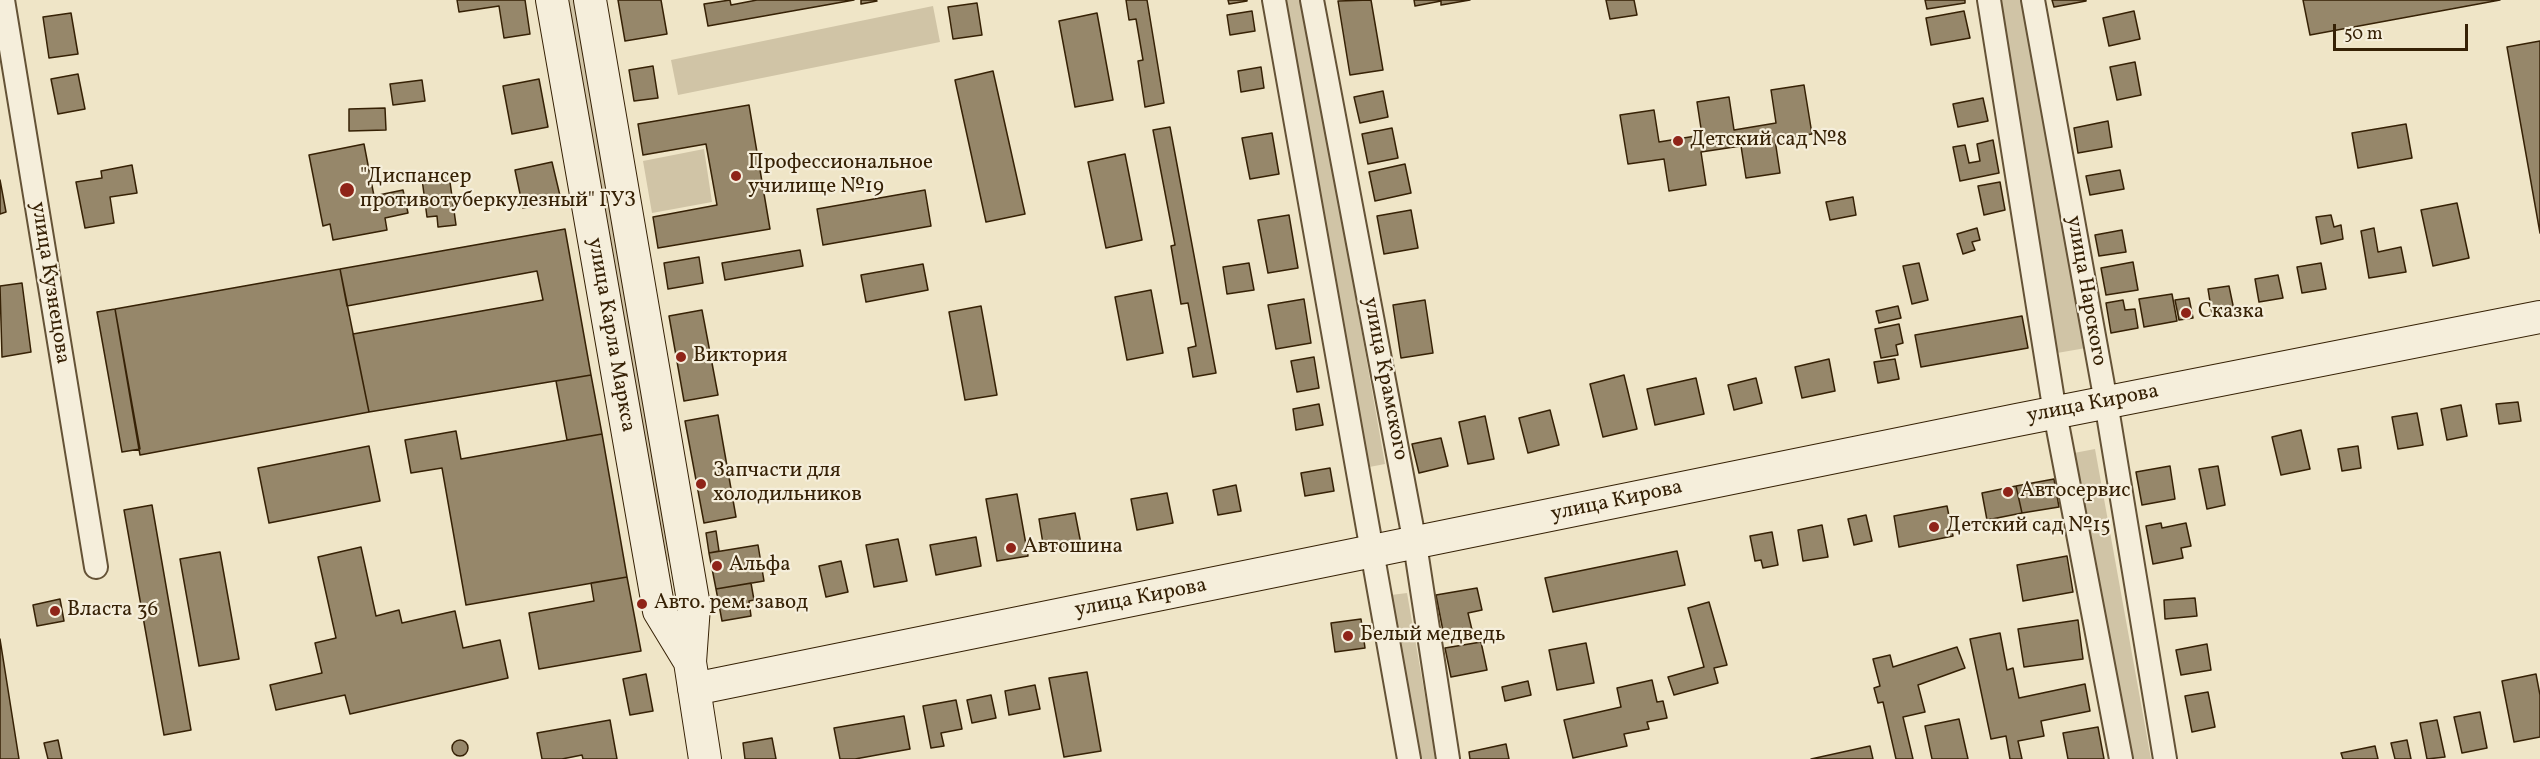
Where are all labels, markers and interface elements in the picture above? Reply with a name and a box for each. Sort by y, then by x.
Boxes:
scale bar [2336,12,2471,50]
text: 50 m [2344,22,2383,47]
place label: Детский сад №8 [1690,128,1847,154]
marker: Детский сад №8 [1671,134,1685,148]
place label: Профессиональное училище №19 [748,151,933,201]
place label: "Диспансер противотуберкулезный" ГУЗ [360,165,636,215]
marker: Профессиональное училище №19 [729,169,743,183]
marker: "Диспансер противотуберкулезный" ГУЗ [338,181,356,199]
street label: улица Кузнецова [24,200,74,366]
street label: улица Нарского [2059,214,2111,368]
street label: улица Карла Маркса [580,236,640,434]
street label: улица Крамского [1356,295,1412,463]
place label: Сказка [2198,300,2264,326]
marker: Сказка [2179,306,2193,320]
place label: Виктория [693,344,788,370]
marker: Виктория [674,350,688,364]
street label: улица Кирова [2025,380,2161,430]
place label: Запчасти для холодильников [713,459,862,509]
street label: улица Кирова [1549,476,1685,528]
marker: Запчасти для холодильников [694,477,708,491]
place label: Автосервис [2020,479,2131,505]
marker: Автосервис [2001,485,2015,499]
place label: Детский сад №15 [1946,514,2111,540]
marker: Детский сад №15 [1927,520,1941,534]
place label: Автошина [1023,535,1123,561]
marker: Автошина [1004,541,1018,555]
place label: Альфа [729,553,791,579]
marker: Альфа [710,559,724,573]
street label: улица Кирова [1073,574,1209,624]
place label: Авто. рем. завод [654,591,808,617]
marker: Авто. рем. завод [635,597,649,611]
place label: Власта 36 [67,598,158,624]
marker: Власта 36 [48,604,62,618]
place label: Белый медведь [1360,623,1505,649]
marker: Белый медведь [1341,629,1355,643]

